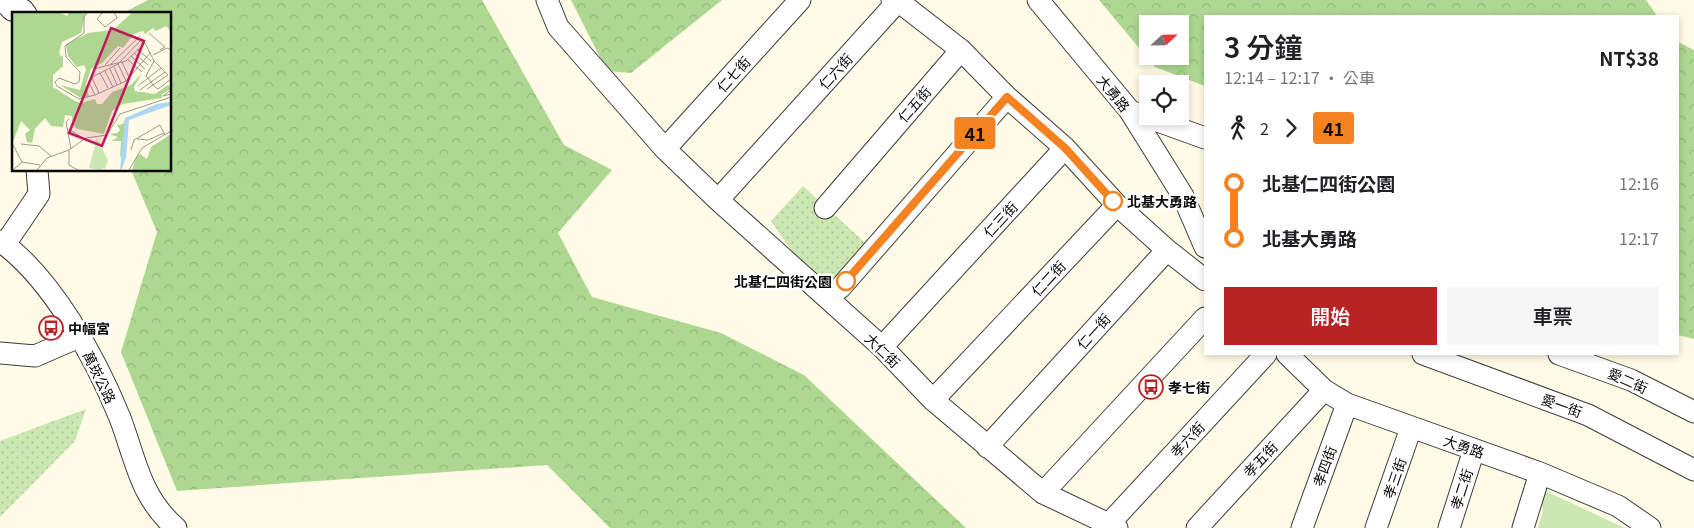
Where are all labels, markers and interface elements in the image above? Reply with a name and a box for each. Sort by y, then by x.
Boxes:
inset map [12,12,171,171]
north arrow [1139,15,1189,65]
map controls [1139,15,1189,125]
text: 3 分鐘 [1224,26,1303,66]
text: NT$38 [1599,44,1659,71]
street label: 仁六街 [814,49,856,93]
street label: 仁七街 [712,52,754,96]
text: 12:14 – 12:17 · 公車 [1224,65,1375,89]
street label: 大勇路 [1093,70,1135,116]
button: locate [1139,75,1189,125]
street label: 仁五街 [893,82,935,126]
icon: walk [1224,114,1252,142]
icon: forward [1277,114,1305,142]
text: 41 [1323,115,1344,141]
text: 2 [1260,116,1269,140]
line badge: 41 [952,117,998,149]
text: 41 [964,120,986,146]
text: 北基仁四街公園 [1262,169,1395,196]
text: 12:16 [1619,171,1659,195]
marker: 北基大勇路 [1103,191,1123,211]
place label: 北基大勇路 [1127,191,1197,211]
street label: 仁三街 [978,197,1022,241]
text: 北基大勇路 [1262,224,1357,251]
text: 12:17 [1619,226,1659,250]
street label: 仁二街 [1026,256,1070,300]
place label: 北基仁四街公園 [734,271,832,291]
marker: 北基仁四街公園 [836,271,856,291]
button: 開始 [1224,287,1437,345]
button: 車票 [1447,287,1659,345]
street label: 仁一街 [1072,309,1114,353]
bus stop icon: 中幅宮 [38,315,64,341]
place label: 中幅宮 [68,318,110,338]
street label: 大仁街 [861,328,905,372]
street label: 萬崁公路 [79,347,121,407]
street label: 愛二街 [1605,362,1651,398]
bus stop icon: 孝七街 [1138,374,1164,400]
place label: 孝七街 [1168,377,1210,397]
street label: 愛一街 [1539,388,1585,422]
street label: 孝六街 [1165,417,1209,461]
street label: 大勇路 [1441,430,1487,462]
street label: 孝五街 [1238,437,1282,481]
street label: 孝四街 [1307,443,1341,489]
street label: 孝三街 [1378,455,1410,501]
street label: 孝二街 [1445,466,1477,512]

